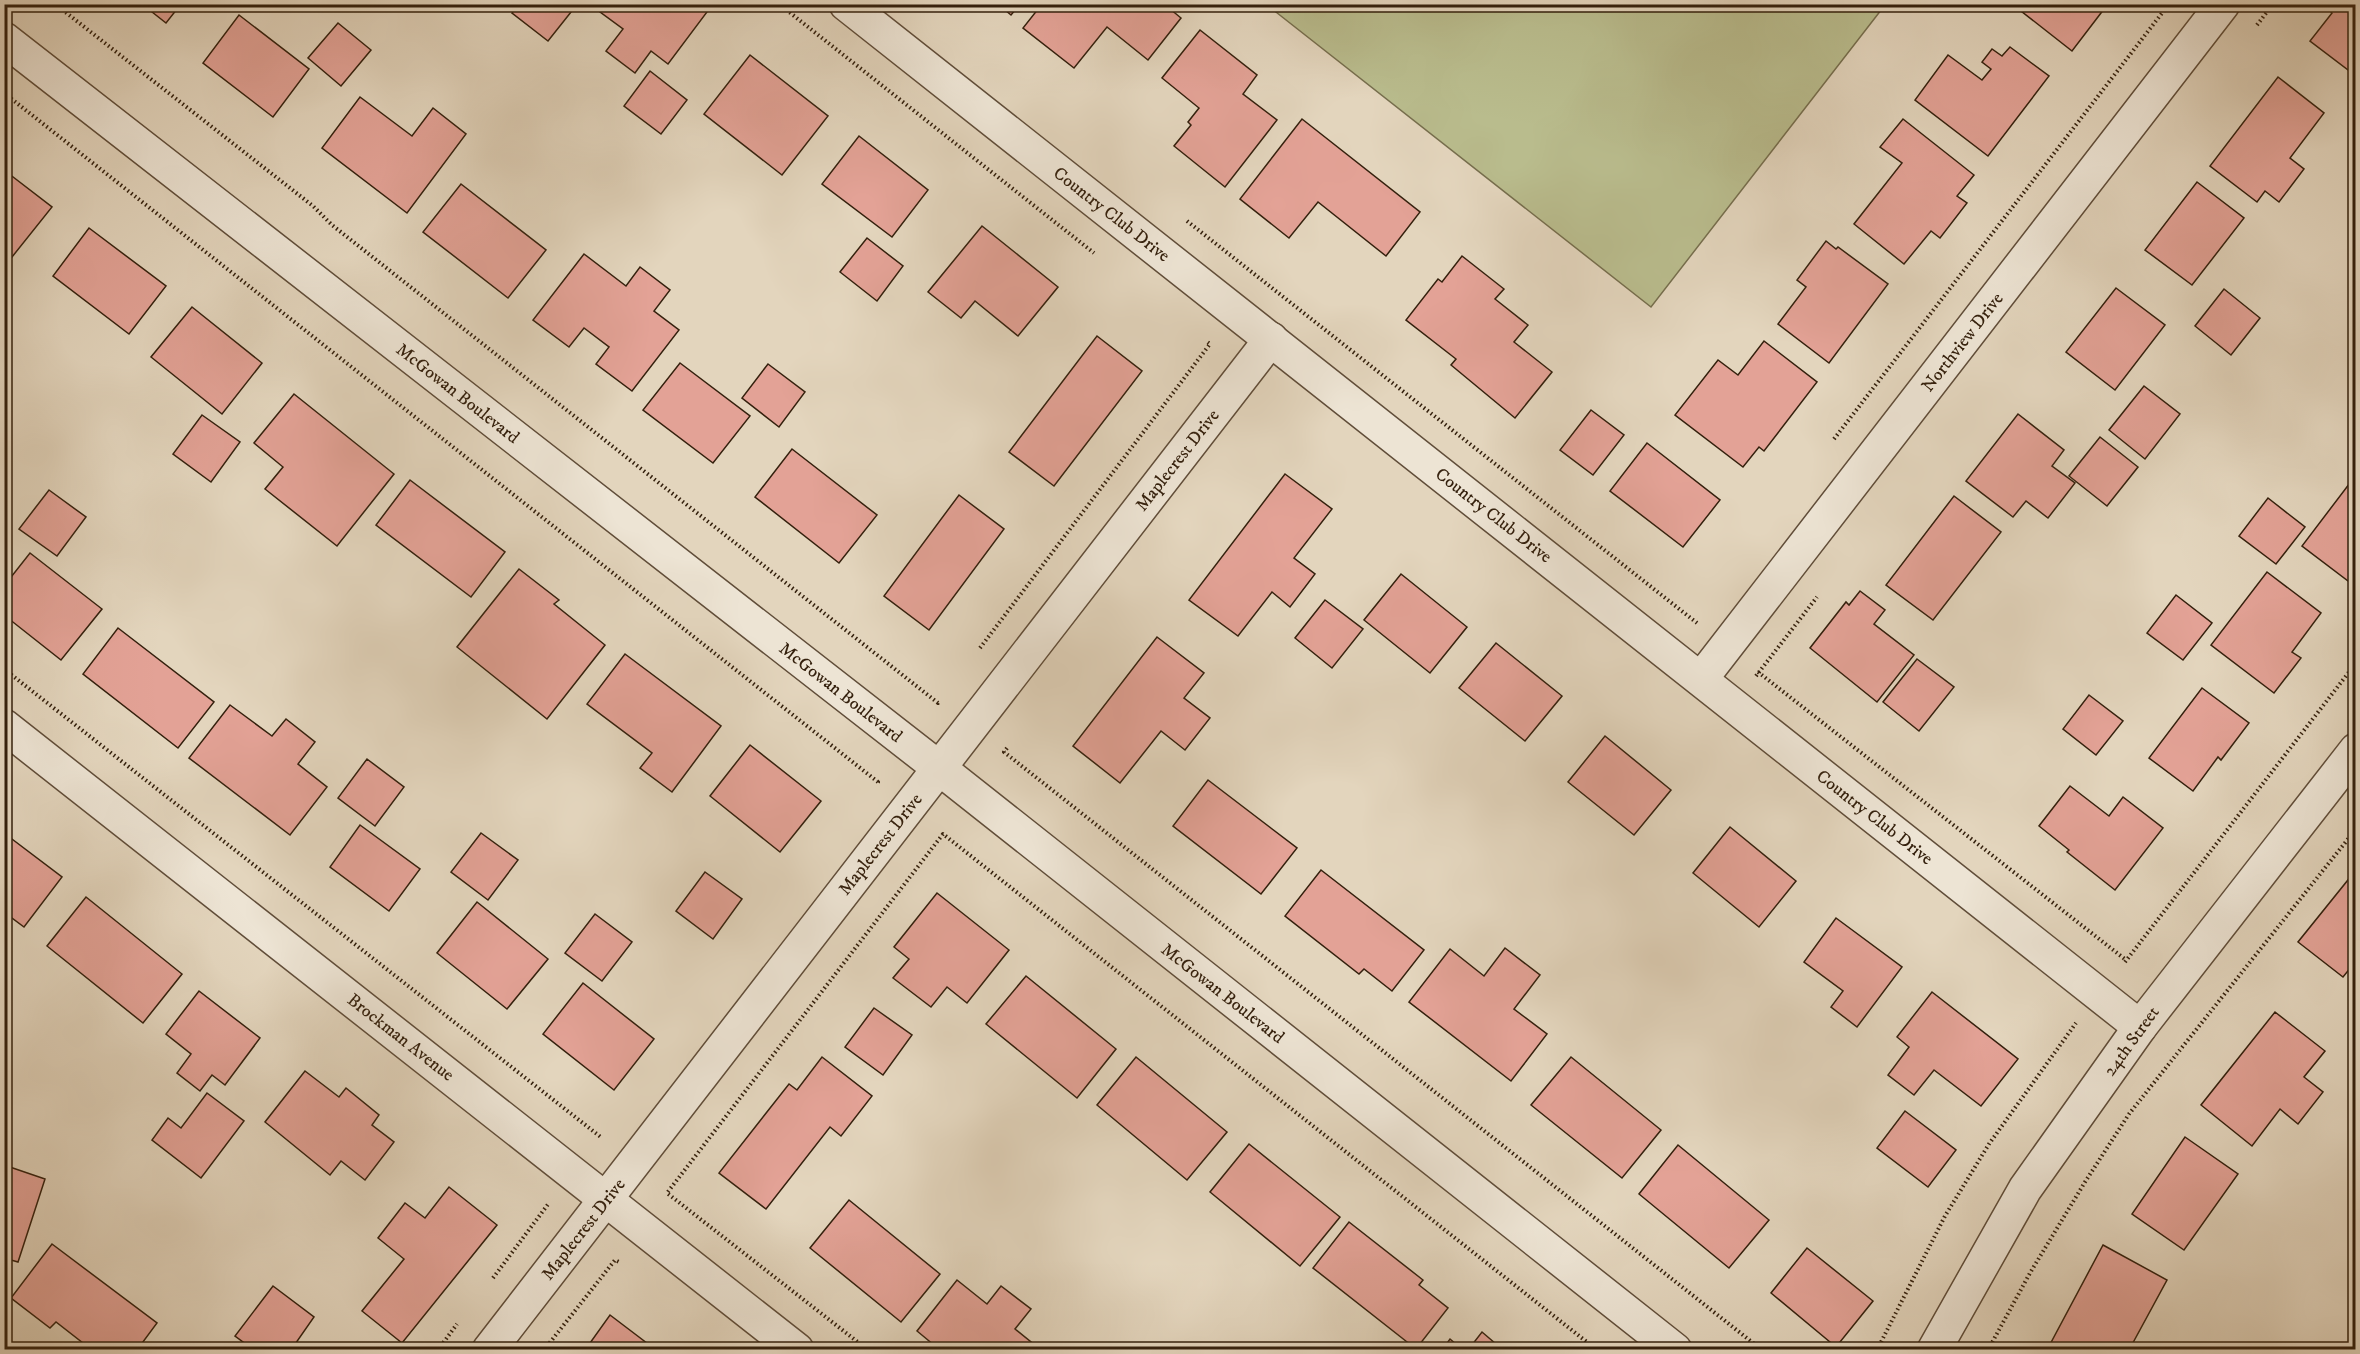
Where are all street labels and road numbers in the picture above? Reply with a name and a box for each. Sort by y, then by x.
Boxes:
street label: Country Club Drive [1049,162,1174,267]
street label: Northview Drive [1917,288,2008,397]
street label: McGowan Boulevard [391,339,523,449]
street label: Maplecrest Drive [1131,405,1224,516]
street label: Country Club Drive [1431,463,1556,568]
street label: McGowan Boulevard [774,638,906,748]
street label: Country Club Drive [1812,765,1937,870]
street label: Maplecrest Drive [834,789,927,900]
street label: McGowan Boulevard [1156,939,1288,1049]
street label: Brockman Avenue [342,989,458,1086]
street label: 24th Street [2099,1002,2165,1081]
street label: Maplecrest Drive [537,1174,630,1285]

